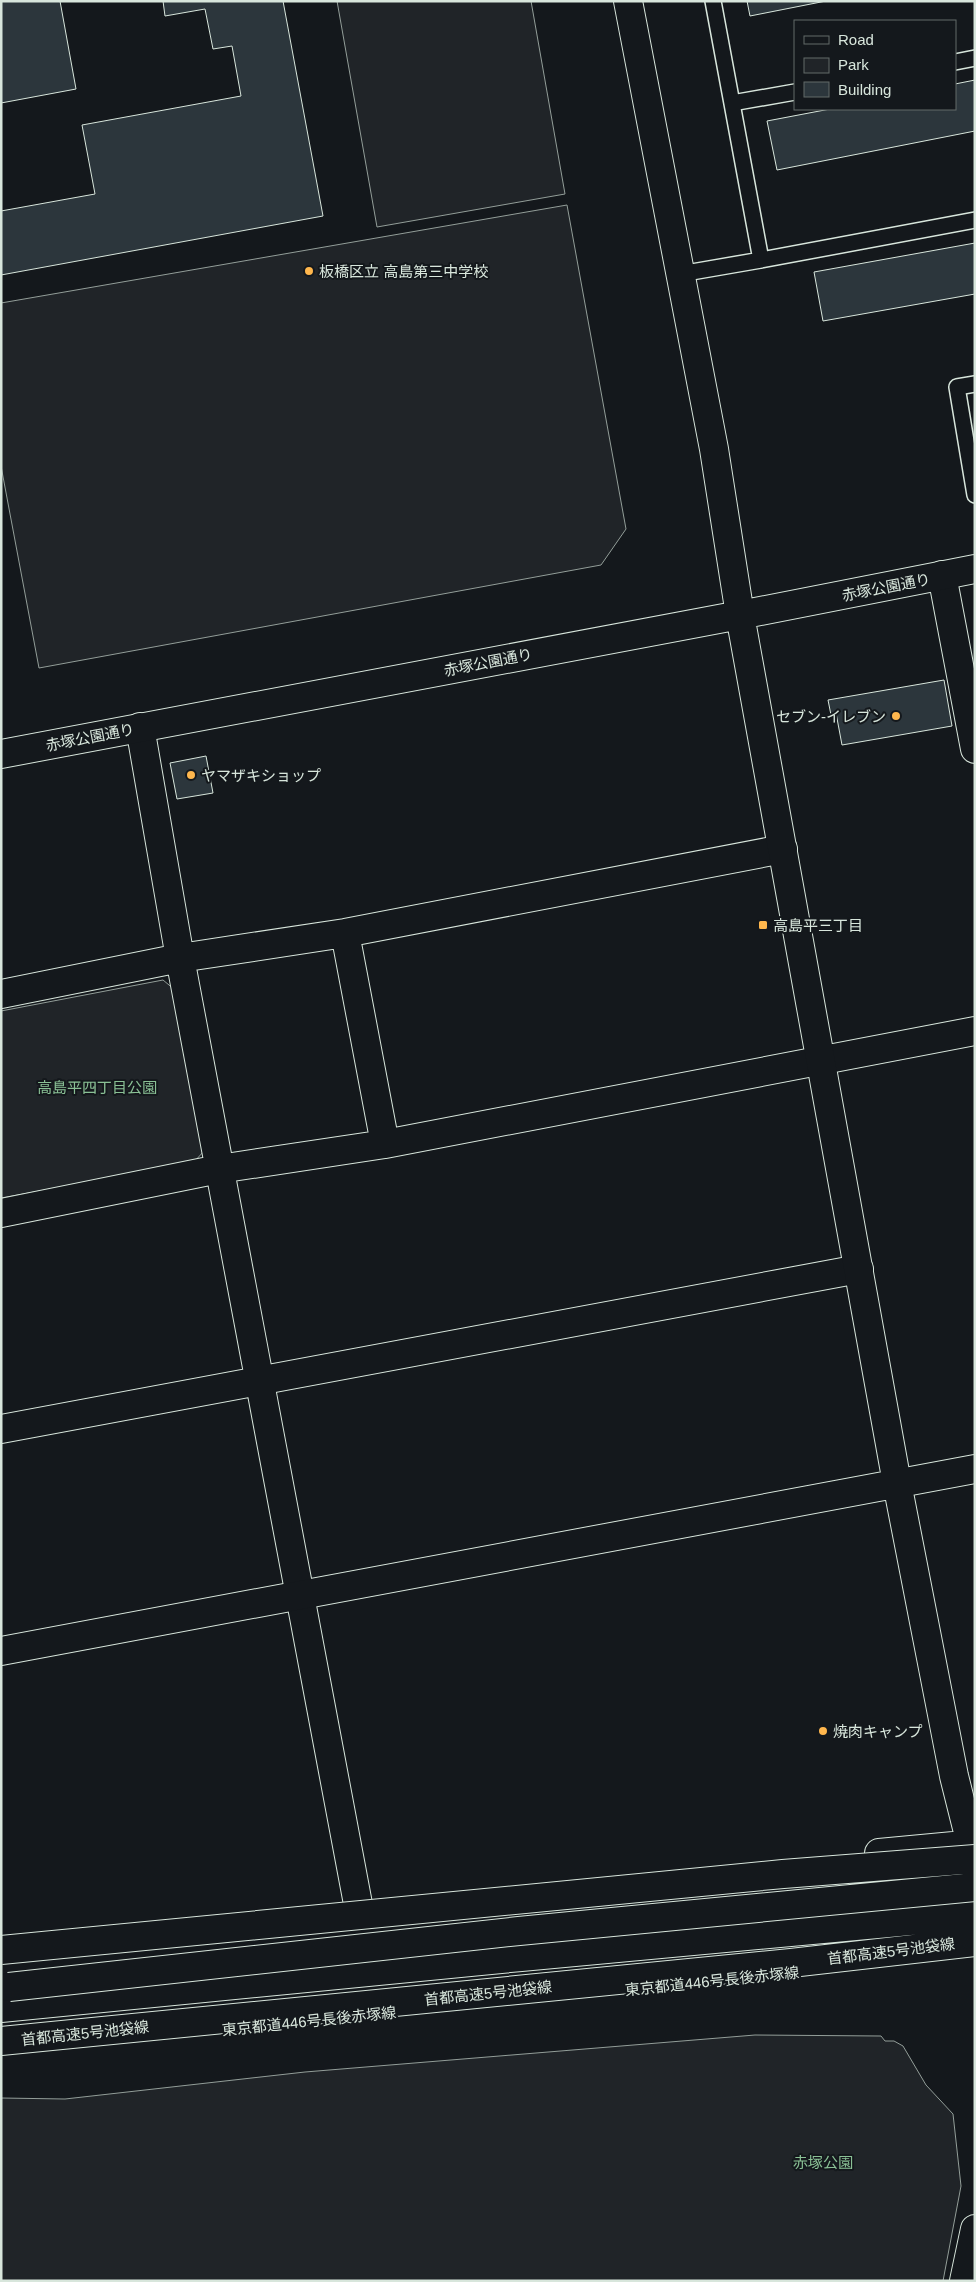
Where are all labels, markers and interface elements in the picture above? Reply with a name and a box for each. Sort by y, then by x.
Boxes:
legend [794,20,956,110]
text: Road [838,31,874,48]
text: Park [838,56,869,73]
text: Building [838,81,891,98]
place label: 板橋区立 高島第三中学校 [319,263,488,280]
marker: 板橋区立 高島第三中学校 [303,265,315,277]
street label: 赤塚公園通り [840,570,932,604]
street label: 赤塚公園通り [442,645,534,679]
place label: セブン-イレブン [776,708,886,725]
marker: セブン-イレブン [890,710,902,722]
street label: 赤塚公園通り [44,720,136,754]
place label: ヤマザキショップ [201,767,321,784]
marker: ヤマザキショップ [185,769,197,781]
place label: 高島平三丁目 [773,917,863,934]
marker: 高島平三丁目 [757,919,769,931]
park label: 高島平四丁目公園 [37,1079,157,1096]
place label: 焼肉キャンプ [833,1723,923,1740]
marker: 焼肉キャンプ [817,1725,829,1737]
street label: 首都高速5号池袋線 [826,1935,956,1967]
street label: 東京都道446号長後赤塚線 [624,1963,800,1999]
street label: 首都高速5号池袋線 [423,1978,553,2008]
street label: 東京都道446号長後赤塚線 [221,2003,397,2039]
street label: 首都高速5号池袋線 [20,2018,150,2048]
park label: 赤塚公園 [793,2154,853,2171]

